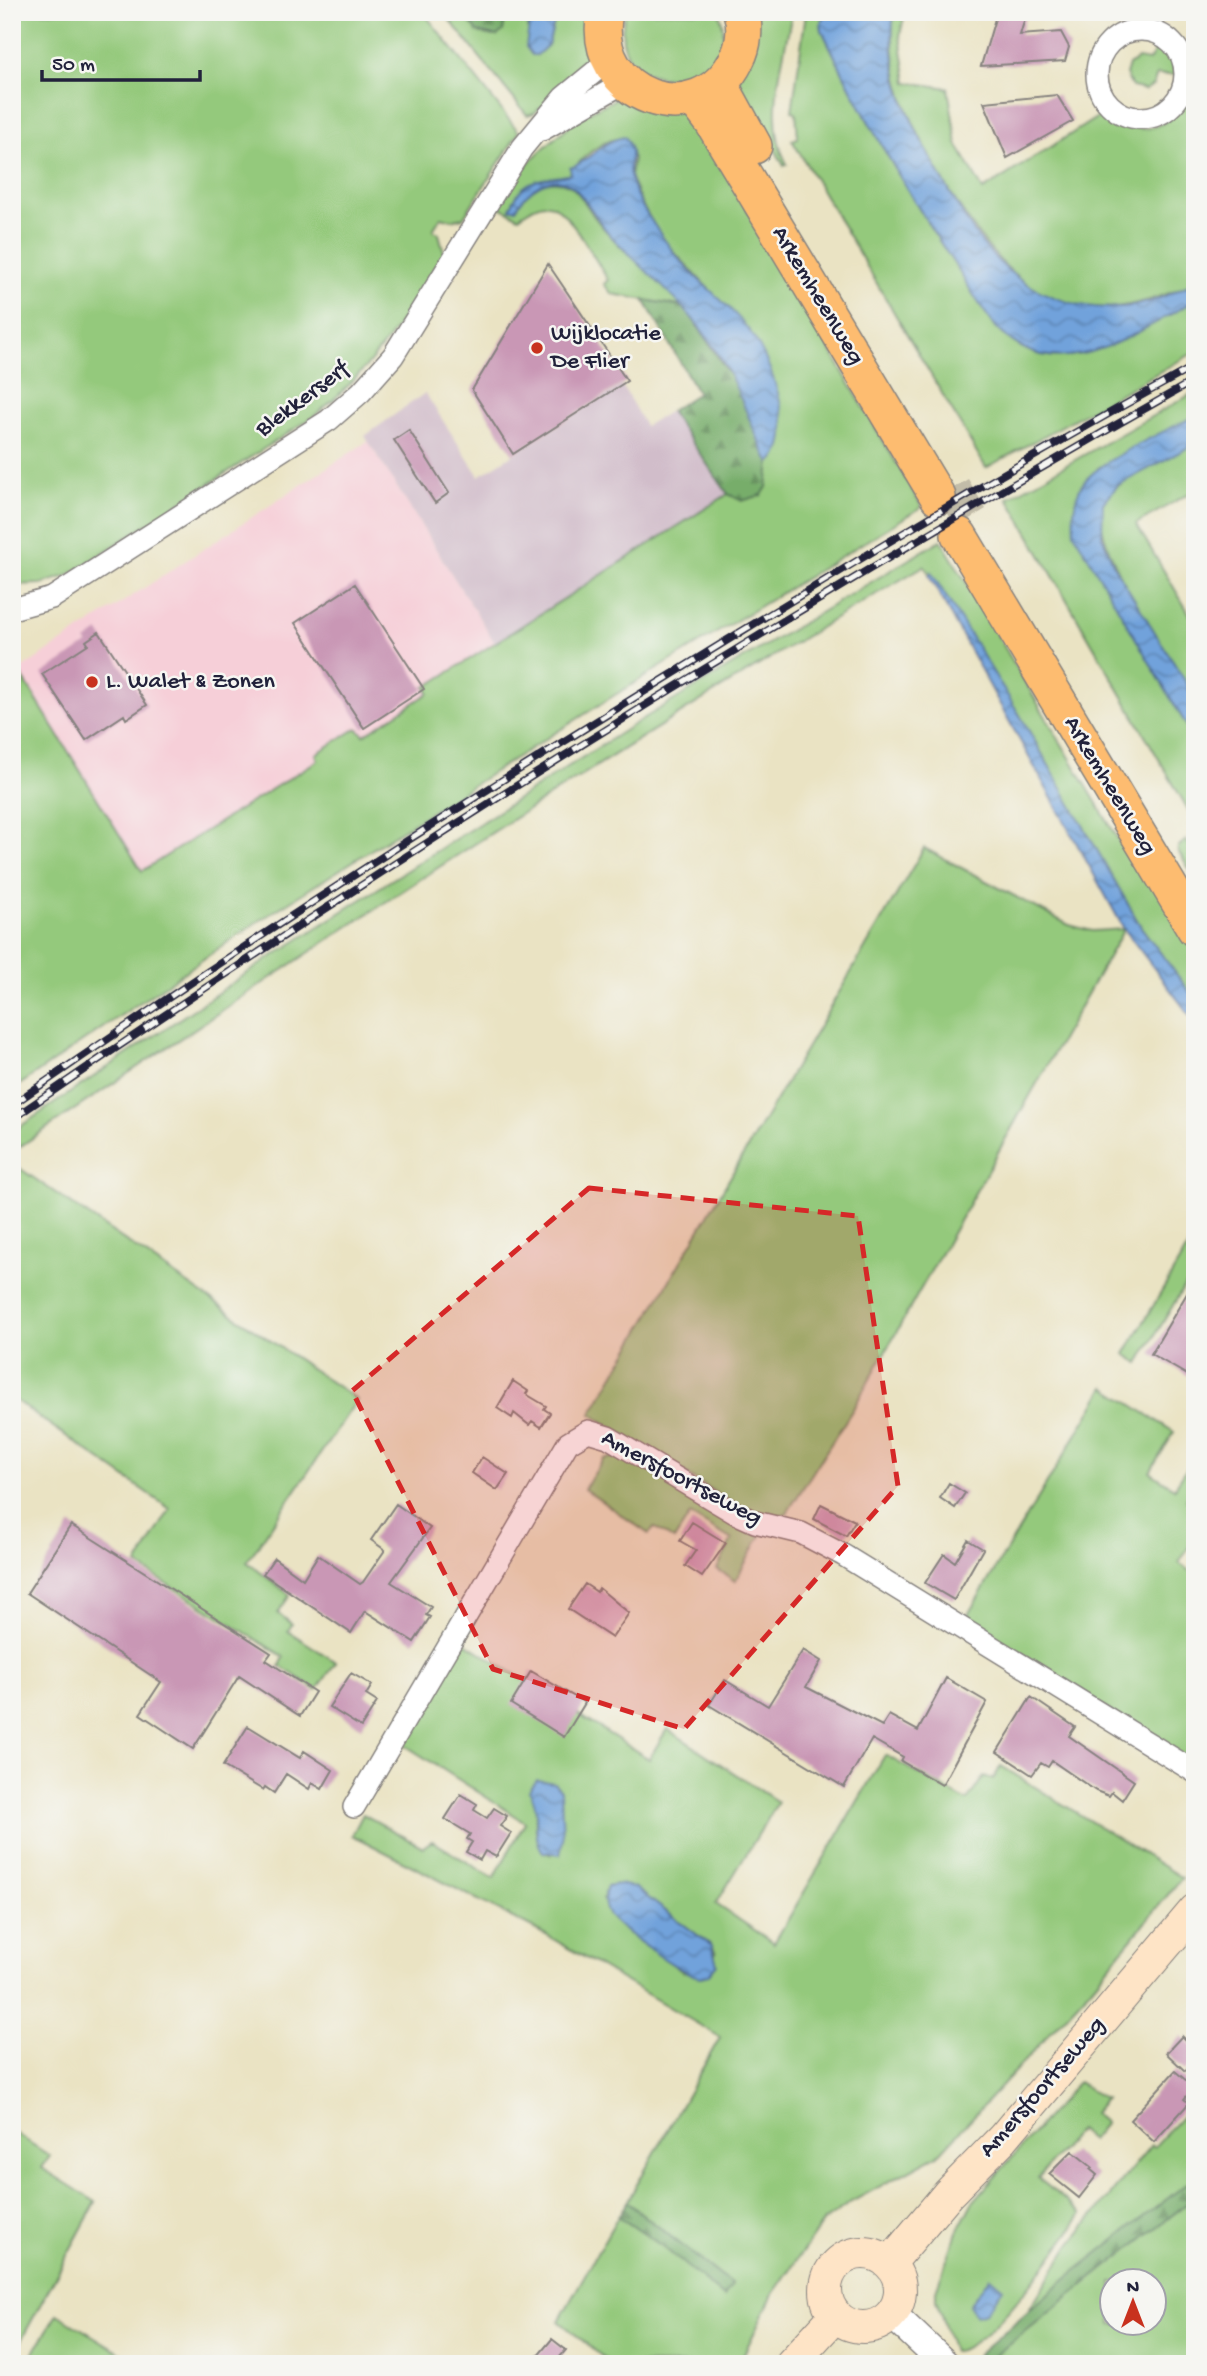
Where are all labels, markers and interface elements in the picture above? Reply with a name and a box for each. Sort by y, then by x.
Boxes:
scale bar [42,38,200,82]
text: 50 m [52,54,95,79]
street label: Arkemheenweg [764,221,870,371]
place label: Wijklocatie De Flier [549,320,662,377]
marker: Wijklocatie De Flier [529,340,545,356]
street label: Blekkerserf [250,355,357,445]
place label: L. Walet & Zonen [106,668,275,697]
marker: L. Walet & Zonen [84,674,100,690]
street label: Arkemheenweg [1056,711,1162,861]
street label: Amersfoortseweg [596,1425,766,1533]
street label: Amersfoortseweg [974,2012,1112,2164]
north arrow [1098,2268,1168,2338]
text: N [1127,2277,1139,2300]

